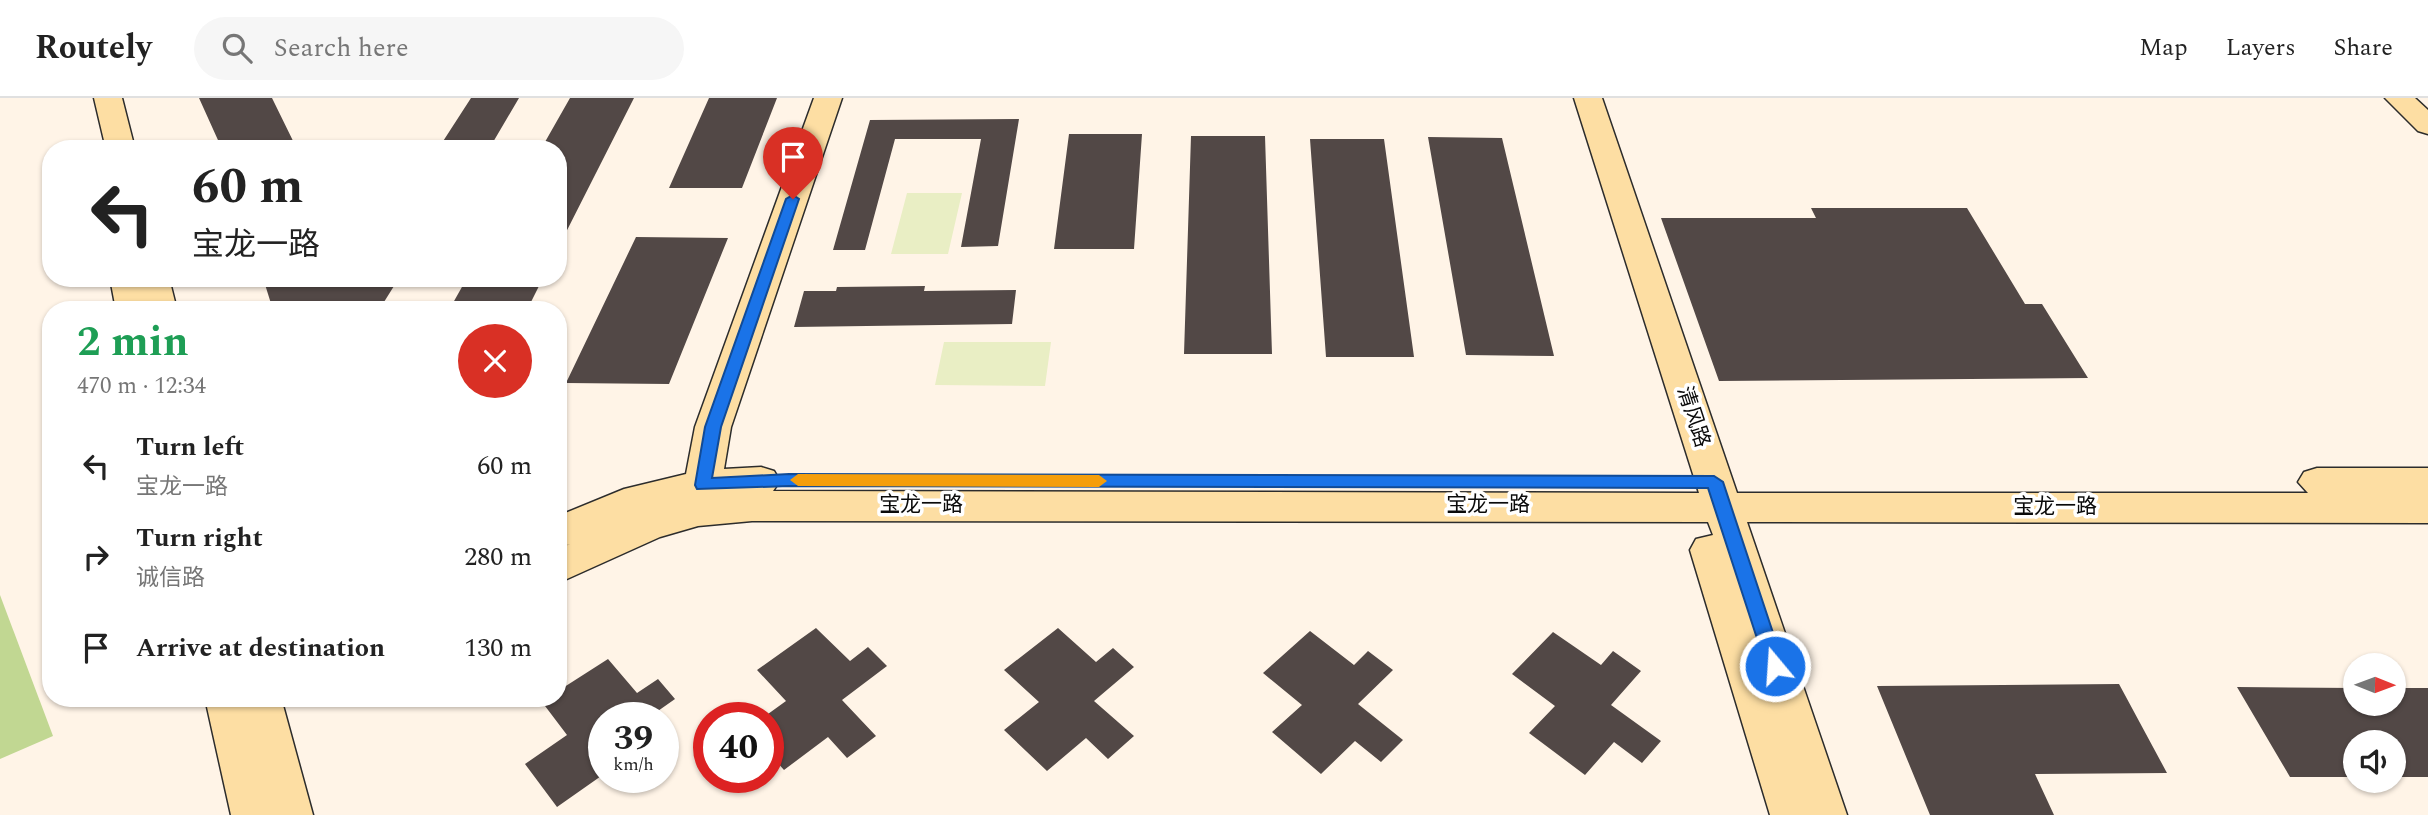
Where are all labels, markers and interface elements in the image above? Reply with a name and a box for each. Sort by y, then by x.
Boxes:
search box [194,17,684,80]
text: Routely [35,23,152,73]
text: Search here [274,28,409,68]
icon: search [218,29,256,67]
text: Map [2139,30,2188,66]
text: Layers [2226,30,2296,66]
text: Share [2334,30,2393,66]
pin [763,127,823,199]
icon: arrive [774,138,812,176]
text: 60 m [192,150,303,225]
icon: left [77,168,168,259]
text: 宝龙一路 [192,221,320,270]
text: 2 min [77,311,189,374]
button: close [458,324,532,398]
text: 470 m · 12:34 [77,369,206,404]
street label: 清风路 [1668,382,1718,452]
text: Turn left [136,427,244,467]
text: 60 m [477,446,532,486]
icon: left [77,447,115,485]
text: 宝龙一路 [136,470,228,505]
street label: 宝龙一路 [879,489,963,521]
street label: 宝龙一路 [1446,489,1530,521]
street label: 宝龙一路 [2013,491,2097,523]
text: Turn right [136,518,263,558]
text: 280 m [464,537,532,577]
icon: right [77,538,115,576]
text: 诚信路 [136,561,205,596]
text: Arrive at destination [136,628,385,668]
text: 130 m [464,628,532,668]
icon: arrive [77,629,115,667]
position arrow [1738,629,1812,703]
north arrow [2343,653,2406,716]
map controls [2343,653,2406,793]
speed limit sign: 40 [693,702,784,793]
text: 39 [614,712,653,765]
button: sound [2343,730,2406,793]
text: km/h [613,751,654,778]

